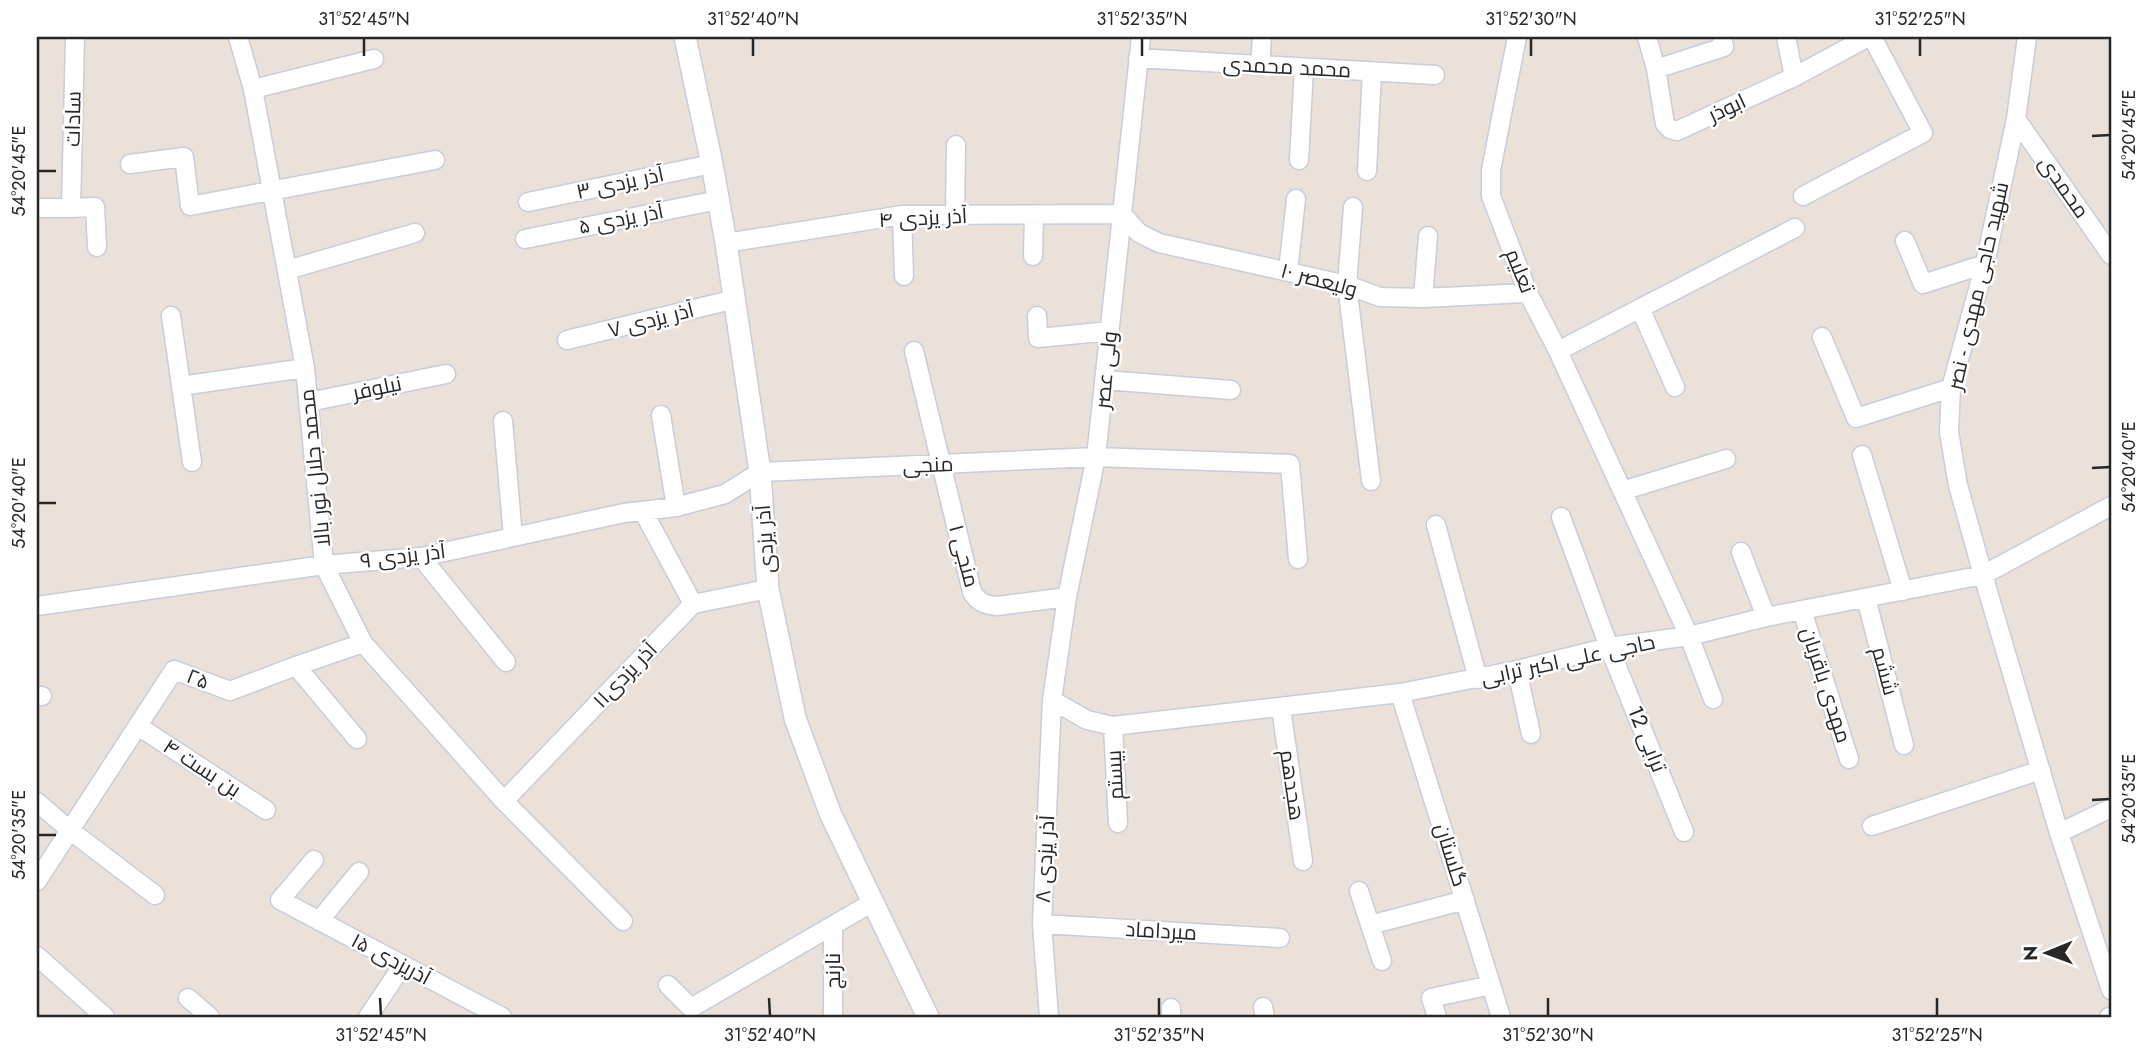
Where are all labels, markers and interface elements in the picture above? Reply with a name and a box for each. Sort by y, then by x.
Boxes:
text: 31°52'45"N [318,6,410,32]
text: 31°52'40"N [707,6,799,32]
text: 31°52'35"N [1097,6,1187,32]
text: 31°52'30"N [1485,6,1577,32]
text: 31°52'25"N [1874,6,1966,32]
street label: محمد محمدی [1222,49,1352,85]
street label: ابوذر [1702,86,1751,130]
text: 54°20'45"E [2116,90,2142,180]
street label: سادات [58,91,88,147]
text: 54°20'45"E [6,126,32,216]
street label: محمدی [2032,150,2096,224]
street label: آذر یزدی ۳ [573,159,667,207]
street label: شهید حاجی مهدی - نصر [1939,179,2017,394]
street label: آذر یزدی ۵ [576,196,667,242]
street label: ۴ آذر یزدی [878,201,968,235]
street label: تعلیم [1498,244,1543,298]
street label: ۱۰ ولیعصر [1277,255,1361,305]
street label: آذر یزدی ۷ [605,295,698,345]
street label: ولی عصر [1087,330,1125,411]
street label: نیلوفر [349,368,404,408]
street label: محمد جلال نور بالا [292,387,338,549]
text: 54°20'40"E [2116,421,2142,513]
street label: منجی [902,449,954,481]
text: 54°20'40"E [6,457,32,549]
street label: آذر یزدی [748,503,782,574]
street label: منجی ۱ [941,521,987,591]
street label: آذر یزدی ۹ [359,536,448,576]
street label: مهدی باقربان [1793,623,1859,747]
street label: حاجی علی اکبر ترابی [1478,627,1658,693]
street label: آذر یزدی۱۱ [586,635,664,715]
street label: ششم [1864,643,1906,699]
street label: ۲۵ [182,661,214,697]
street label: ترابی 12 [1620,701,1674,777]
street label: بن بست ۴ [157,732,247,804]
street label: هجدهم [1272,748,1312,822]
street label: بیستم [1099,749,1131,801]
text: 54°20'35"E [2116,754,2142,844]
text: 54°20'35"E [6,790,32,880]
street label: ۸ آذر یزدی [1028,814,1062,904]
street label: گلستان [1427,820,1475,890]
street label: میرداماد [1124,914,1198,948]
north arrow [2011,918,2082,988]
street label: ۱۵ آذریزدی [346,925,437,993]
text: N [2017,946,2044,961]
street label: نارنج [818,953,848,989]
text: 31°52'45"N [335,1022,427,1048]
text: 31°52'40"N [724,1022,816,1048]
text: 31°52'35"N [1114,1022,1204,1048]
text: 31°52'30"N [1502,1022,1594,1048]
text: 31°52'25"N [1891,1022,1983,1048]

